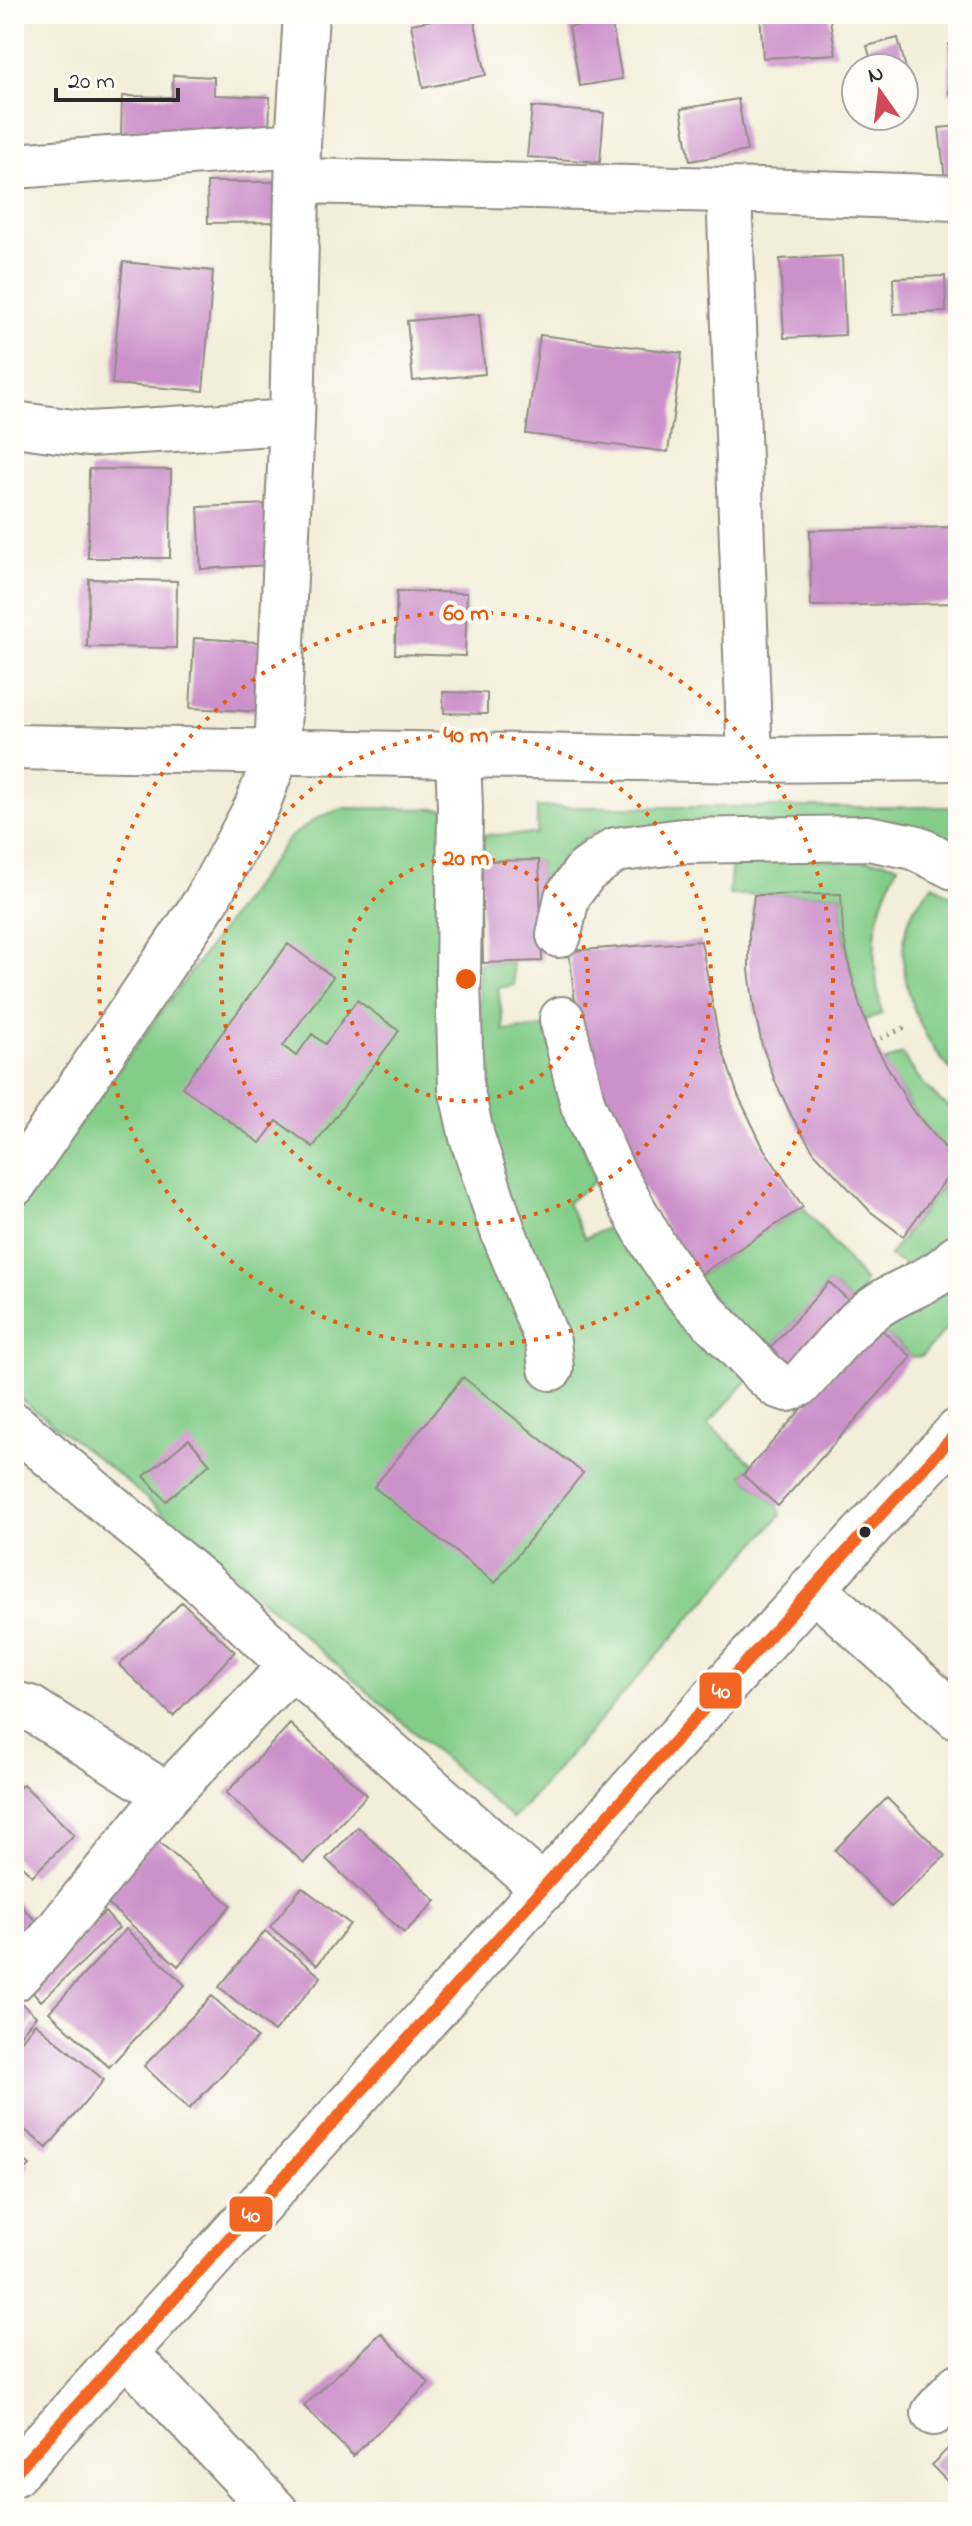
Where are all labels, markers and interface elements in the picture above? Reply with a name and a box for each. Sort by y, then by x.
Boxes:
scale bar [56,52,178,102]
north arrow [840,52,920,132]
text: N [865,58,887,93]
text: 20 m [68,65,115,100]
text: 60 m [443,597,489,632]
text: 40 m [444,719,489,754]
text: 20 m [442,842,490,877]
centre of rings [452,965,480,993]
unlabelled marker [857,1524,873,1540]
line badge: 40 [698,1671,743,1710]
text: 40 [712,1677,731,1709]
line badge: 40 [228,2195,274,2233]
text: 40 [242,2201,261,2233]

